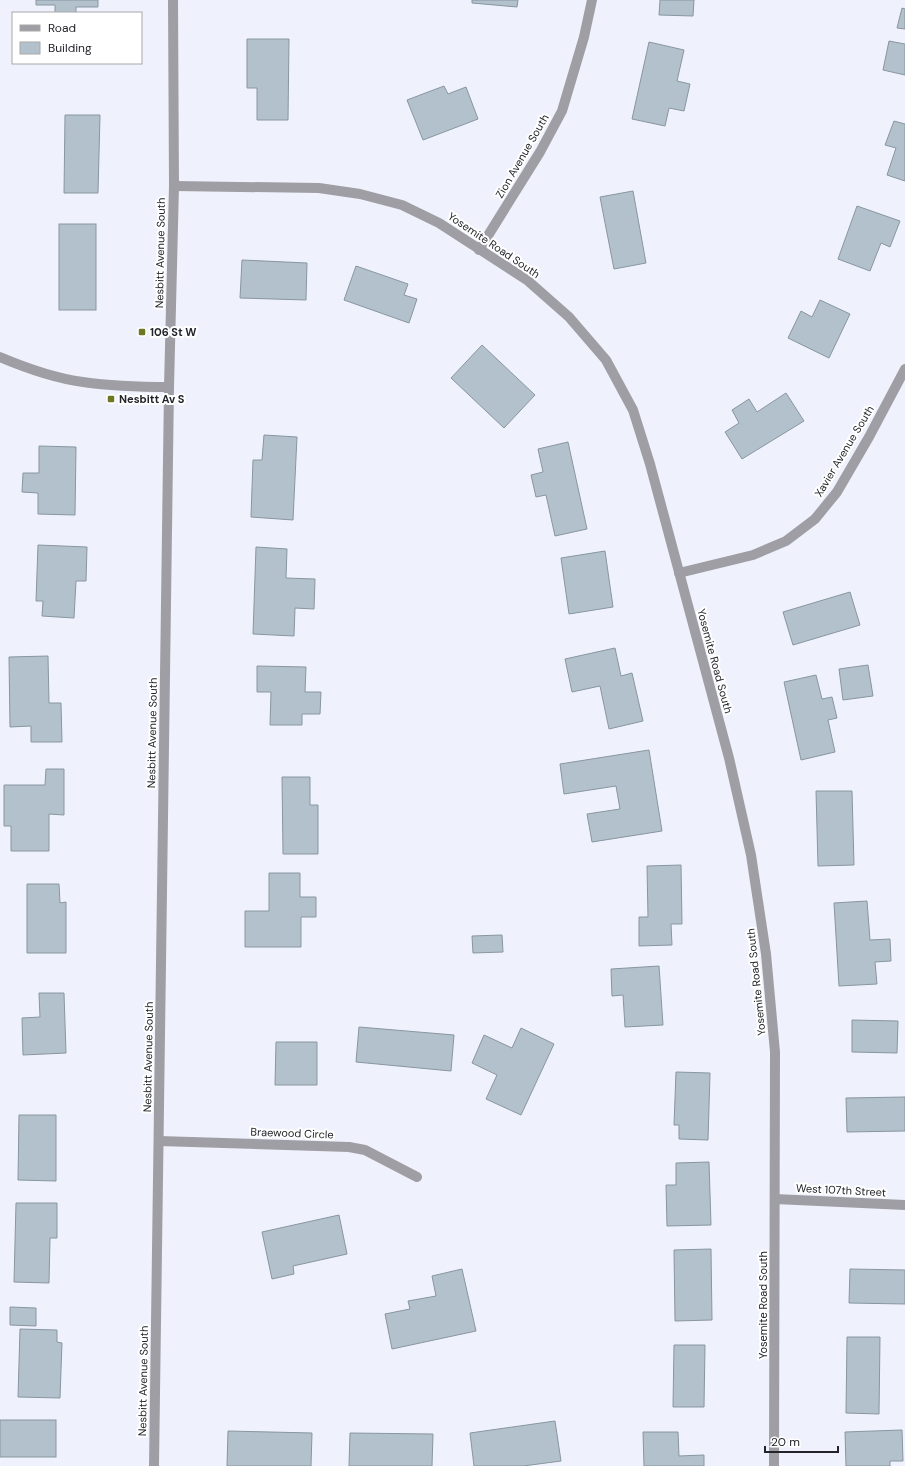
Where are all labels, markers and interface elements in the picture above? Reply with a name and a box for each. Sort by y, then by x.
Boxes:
legend [12,12,142,64]
text: Road [48,20,76,36]
text: Building [48,40,92,56]
street label: Zion Avenue South [492,112,552,200]
street label: Nesbitt Avenue South [152,198,168,308]
street label: Yosemite Road South [445,209,543,281]
place label: 106 St W [150,325,197,339]
marker: 106 St W [137,327,147,337]
place label: Nesbitt Av S [119,392,185,406]
marker: Nesbitt Av S [106,394,116,404]
street label: Xavier Avenue South [811,403,877,499]
street label: Yosemite Road South [694,607,736,715]
street label: Nesbitt Avenue South [144,678,160,788]
street label: Yosemite Road South [743,928,769,1036]
street label: Nesbitt Avenue South [140,1002,156,1112]
street label: Braewood Circle [250,1125,334,1141]
street label: West 107th Street [796,1181,886,1199]
street label: Yosemite Road South [756,1251,770,1359]
street label: Nesbitt Avenue South [135,1326,151,1436]
scale bar [765,1428,838,1454]
text: 20 m [771,1434,800,1450]

